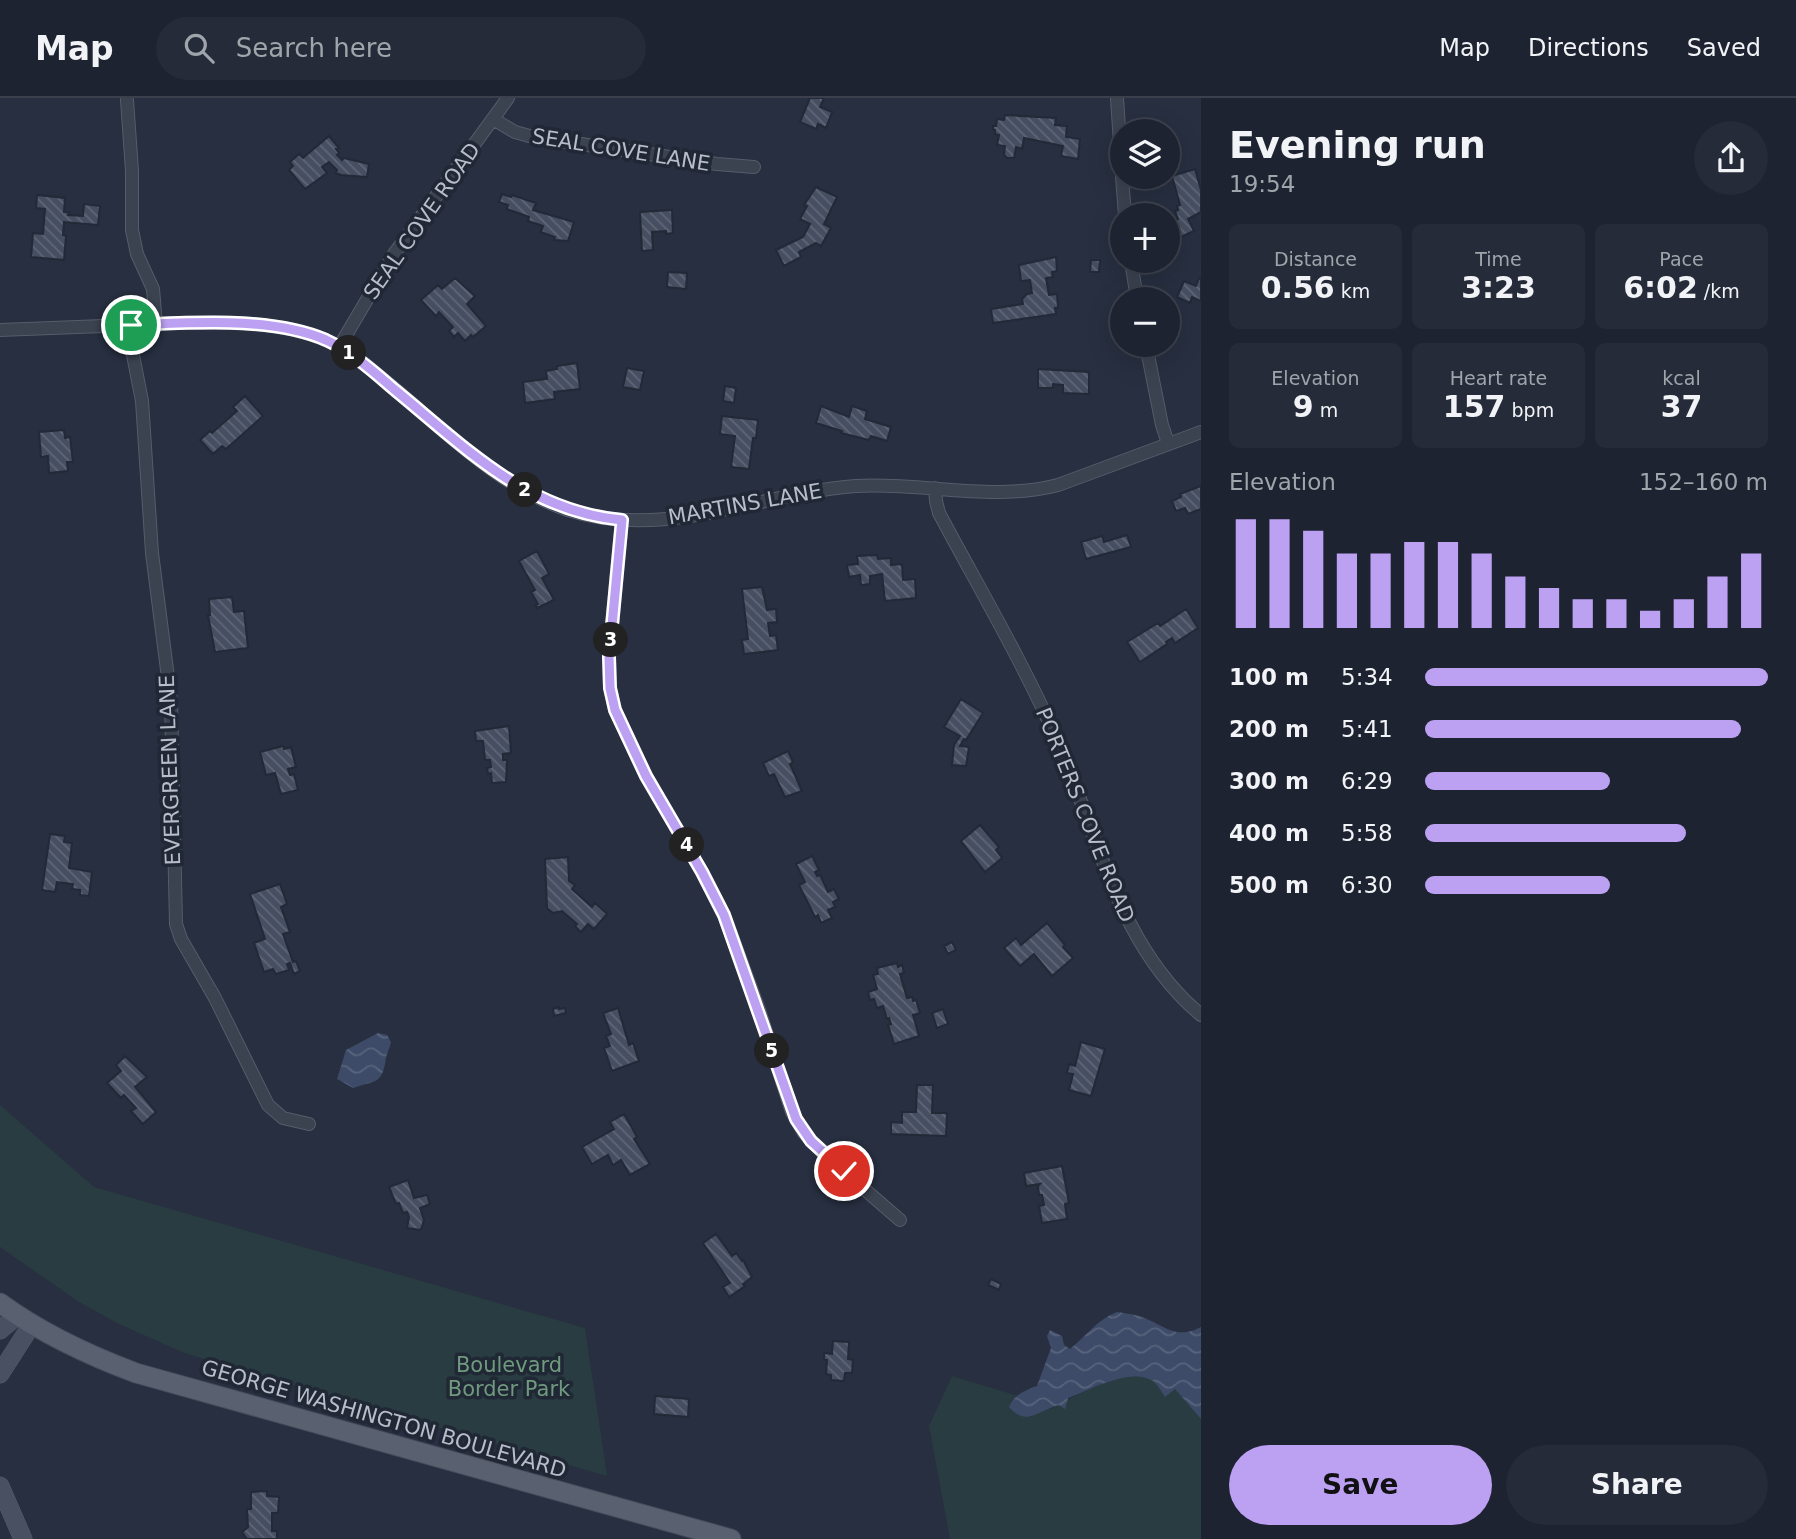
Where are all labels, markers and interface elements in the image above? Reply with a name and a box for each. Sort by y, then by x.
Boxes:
search box [156,17,646,80]
text: Map [35,29,114,68]
icon: search [180,29,218,67]
text: Search here [236,33,392,63]
text: Map [1439,34,1490,62]
text: Directions [1528,34,1649,62]
text: Saved [1687,34,1761,62]
map controls [1110,119,1180,357]
button: layers [1110,119,1180,189]
button: share [1694,121,1768,195]
text: Evening run [1229,123,1486,167]
street label: SEAL COVE LANE [530,124,712,176]
street label: SEAL COVE ROAD [359,138,485,304]
text: 19:54 [1229,171,1295,197]
button: + [1110,203,1180,273]
text: Distance [1274,248,1357,270]
text: Time [1475,248,1522,270]
text: Pace [1659,248,1704,270]
text: 0.56 [1261,270,1335,305]
text: 3:23 [1461,270,1536,305]
text: 6:02 [1623,270,1698,305]
text: km [1335,280,1370,302]
text: /km [1698,280,1740,302]
button: − [1110,287,1180,357]
pin [101,295,161,355]
icon: arrive [112,306,150,344]
pin: 1 [332,336,366,370]
text: 1 [342,341,355,363]
text: Elevation [1271,367,1360,389]
text: Heart rate [1450,367,1547,389]
text: kcal [1662,367,1701,389]
text: 9 [1293,389,1314,424]
text: 157 [1443,389,1505,424]
text: 37 [1661,389,1702,424]
text: m [1314,399,1338,421]
text: bpm [1505,399,1554,421]
text: Elevation [1229,469,1336,495]
text: 152–160 m [1639,469,1768,495]
pin: 2 [508,472,542,508]
text: 2 [518,478,531,500]
street label: MARTINS LANE [666,479,824,529]
pin: 3 [594,622,628,658]
text: 3 [604,628,617,650]
text: 100 m [1229,664,1309,690]
text: 5:34 [1341,664,1393,690]
street label: EVERGREEN LANE [155,674,185,866]
street label: PORTERS COVE ROAD [1031,704,1139,926]
text: 200 m [1229,716,1309,742]
text: 5:41 [1341,716,1393,742]
text: 300 m [1229,768,1309,794]
text: 6:29 [1341,768,1393,794]
text: 400 m [1229,820,1309,846]
text: 5:58 [1341,820,1393,846]
pin: 4 [670,828,704,862]
text: 4 [680,833,693,855]
text: 500 m [1229,872,1309,898]
text: 6:30 [1341,872,1393,898]
pin: 5 [754,1034,790,1068]
text: 5 [765,1039,778,1061]
pin [814,1141,874,1201]
icon: check [825,1152,863,1190]
park label: Boulevard Border Park [448,1353,571,1401]
street label: GEORGE WASHINGTON BOULEVARD [199,1355,569,1483]
button: Save [1229,1445,1492,1525]
button: Share [1506,1445,1768,1525]

